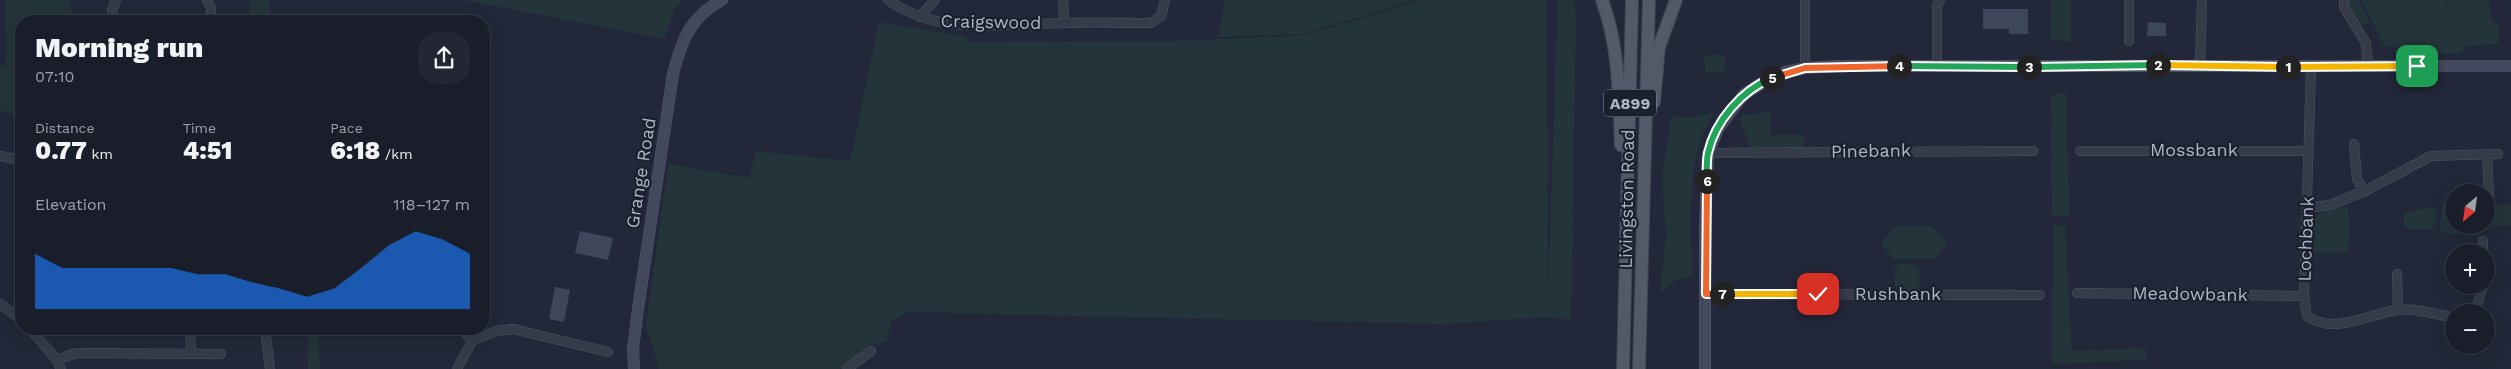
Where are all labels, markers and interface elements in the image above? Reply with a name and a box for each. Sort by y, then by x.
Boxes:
street label: Craigswood [941,10,1041,33]
text: Morning run [35,31,203,64]
button: share [418,32,470,84]
pin [2396,45,2438,87]
pin: 2 [2146,52,2170,78]
icon: arrive [2403,52,2431,80]
pin: 4 [1886,54,1912,78]
pin: 3 [2016,54,2042,80]
pin: 1 [2276,54,2300,80]
text: 2 [2154,57,2163,73]
text: 4 [1895,58,1904,74]
text: 3 [2025,59,2034,75]
text: 1 [2285,59,2292,75]
pin: 5 [1760,66,1784,90]
text: 07:10 [35,67,75,86]
text: 5 [1768,70,1777,86]
road number: A899 [1604,90,1656,116]
street label: Grange Road [621,116,660,230]
text: Distance [35,120,95,136]
text: Time [183,120,216,136]
text: Pace [330,120,363,136]
street label: Livingston Road [1615,129,1638,269]
text: 0.77 [35,136,87,165]
text: 4:51 [183,136,232,165]
text: 6:18 [330,136,380,165]
street label: Pinebank [1831,139,1911,162]
street label: Mossbank [2150,139,2238,160]
text: km [87,146,113,162]
text: /km [380,146,413,162]
pin: 6 [1694,168,1720,194]
text: 6 [1703,173,1712,189]
north arrow [2445,184,2495,234]
map controls [2445,184,2495,354]
text: Elevation [35,195,106,214]
text: 118–127 m [393,195,470,214]
street label: Lochbank [2294,196,2317,282]
button: + [2445,244,2495,294]
pin [1797,273,1839,315]
icon: check [1804,280,1832,308]
pin: 7 [1710,282,1734,306]
street label: Meadowbank [2132,282,2248,305]
street label: Rushbank [1855,283,1941,304]
text: 7 [1718,286,1727,302]
button: − [2445,304,2495,354]

